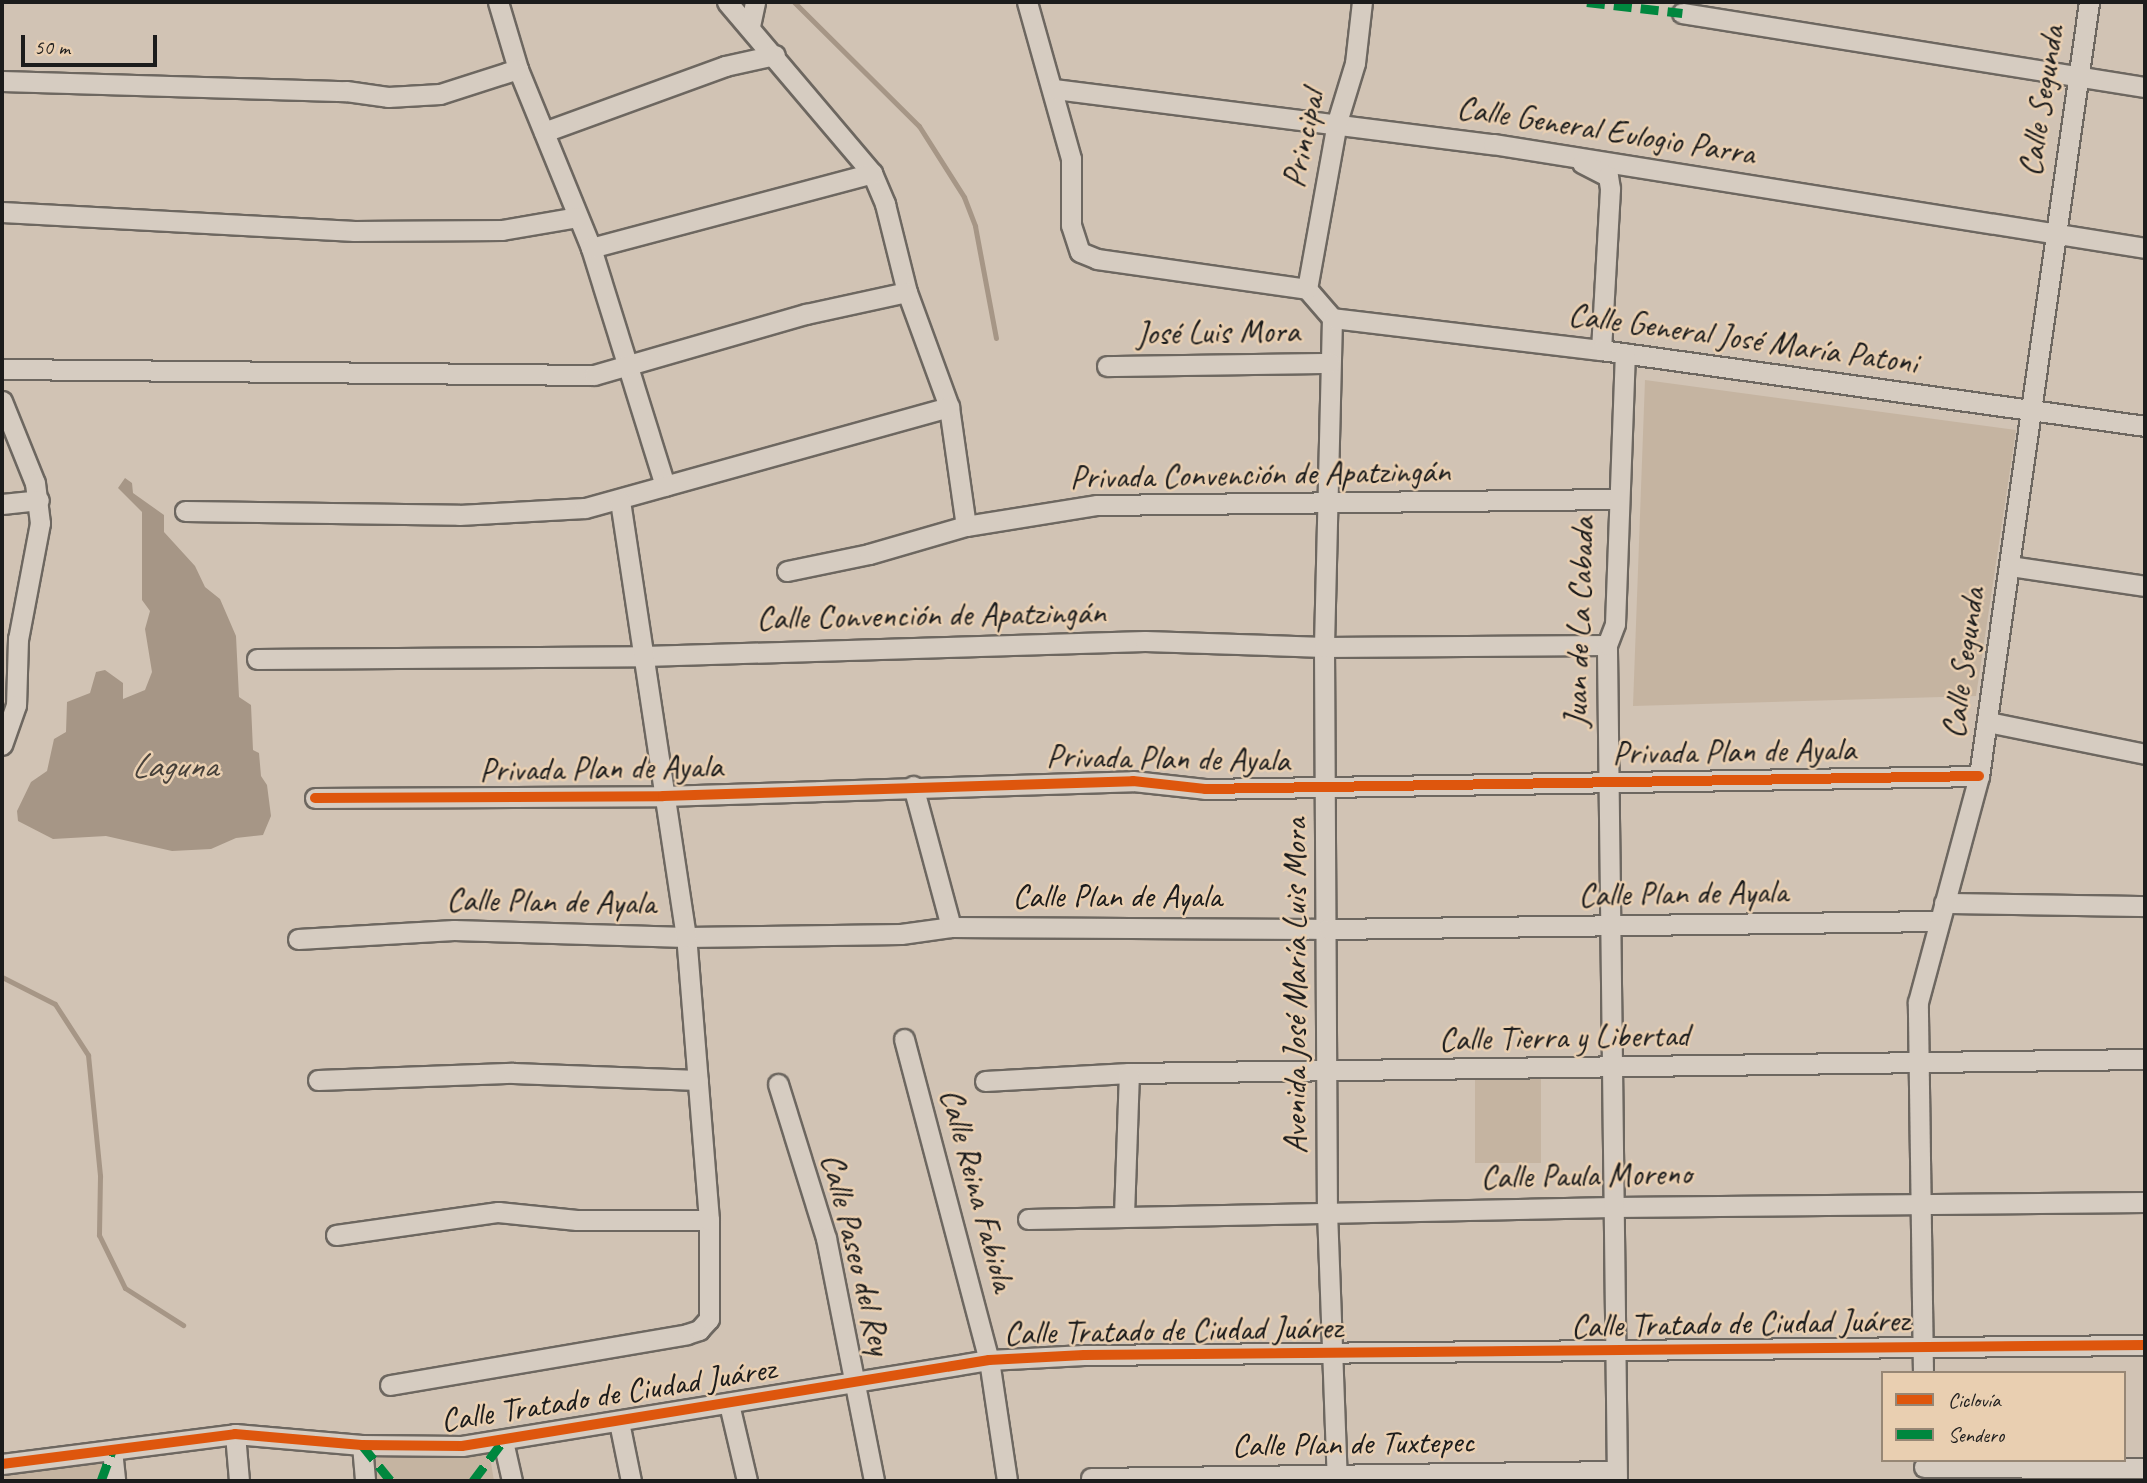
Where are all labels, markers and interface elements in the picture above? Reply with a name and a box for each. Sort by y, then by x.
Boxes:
scale bar [24,21,161,65]
street label: Calle Segunda [2011,23,2073,179]
text: 50 m [34,34,70,60]
street label: Principal [1274,87,1334,191]
street label: Calle General Eulogio Parra [1454,88,1758,174]
street label: Calle General José María Patoni [1565,295,1921,383]
street label: José Luis Mora [1137,312,1299,354]
street label: Privada Convención de Apatzingán [1069,452,1451,498]
street label: Juan de La Cabada [1557,516,1603,728]
street label: Calle Segunda [1934,585,1994,741]
street label: Calle Convención de Apatzingán [756,593,1106,639]
street label: Privada Plan de Ayala [1612,730,1856,774]
street label: Privada Plan de Ayala [1046,737,1290,781]
water label: Laguna [131,745,217,787]
street label: Privada Plan de Ayala [479,747,723,791]
street label: Avenida José María Luis Mora [1276,819,1316,1153]
street label: Calle Plan de Ayala [1577,872,1789,916]
street label: Calle Plan de Ayala [1012,877,1222,917]
street label: Calle Plan de Ayala [445,880,657,924]
street label: Calle Tierra y Libertad [1438,1016,1690,1060]
street label: Calle Reina Fabiola [931,1083,1023,1297]
street label: Calle Paseo del Rey [812,1149,900,1359]
street label: Calle Paula Moreno [1480,1154,1692,1198]
street label: Calle Tratado de Ciudad Juárez [1571,1301,1909,1347]
street label: Calle Tratado de Ciudad Juárez [1004,1308,1342,1354]
street label: Calle Tratado de Ciudad Juárez [438,1349,778,1441]
legend [1881,1371,2126,1462]
text: Ciclovía [1948,1387,2000,1413]
street label: Calle Plan de Tuxtepec [1231,1422,1475,1466]
text: Sendero [1948,1422,2004,1448]

